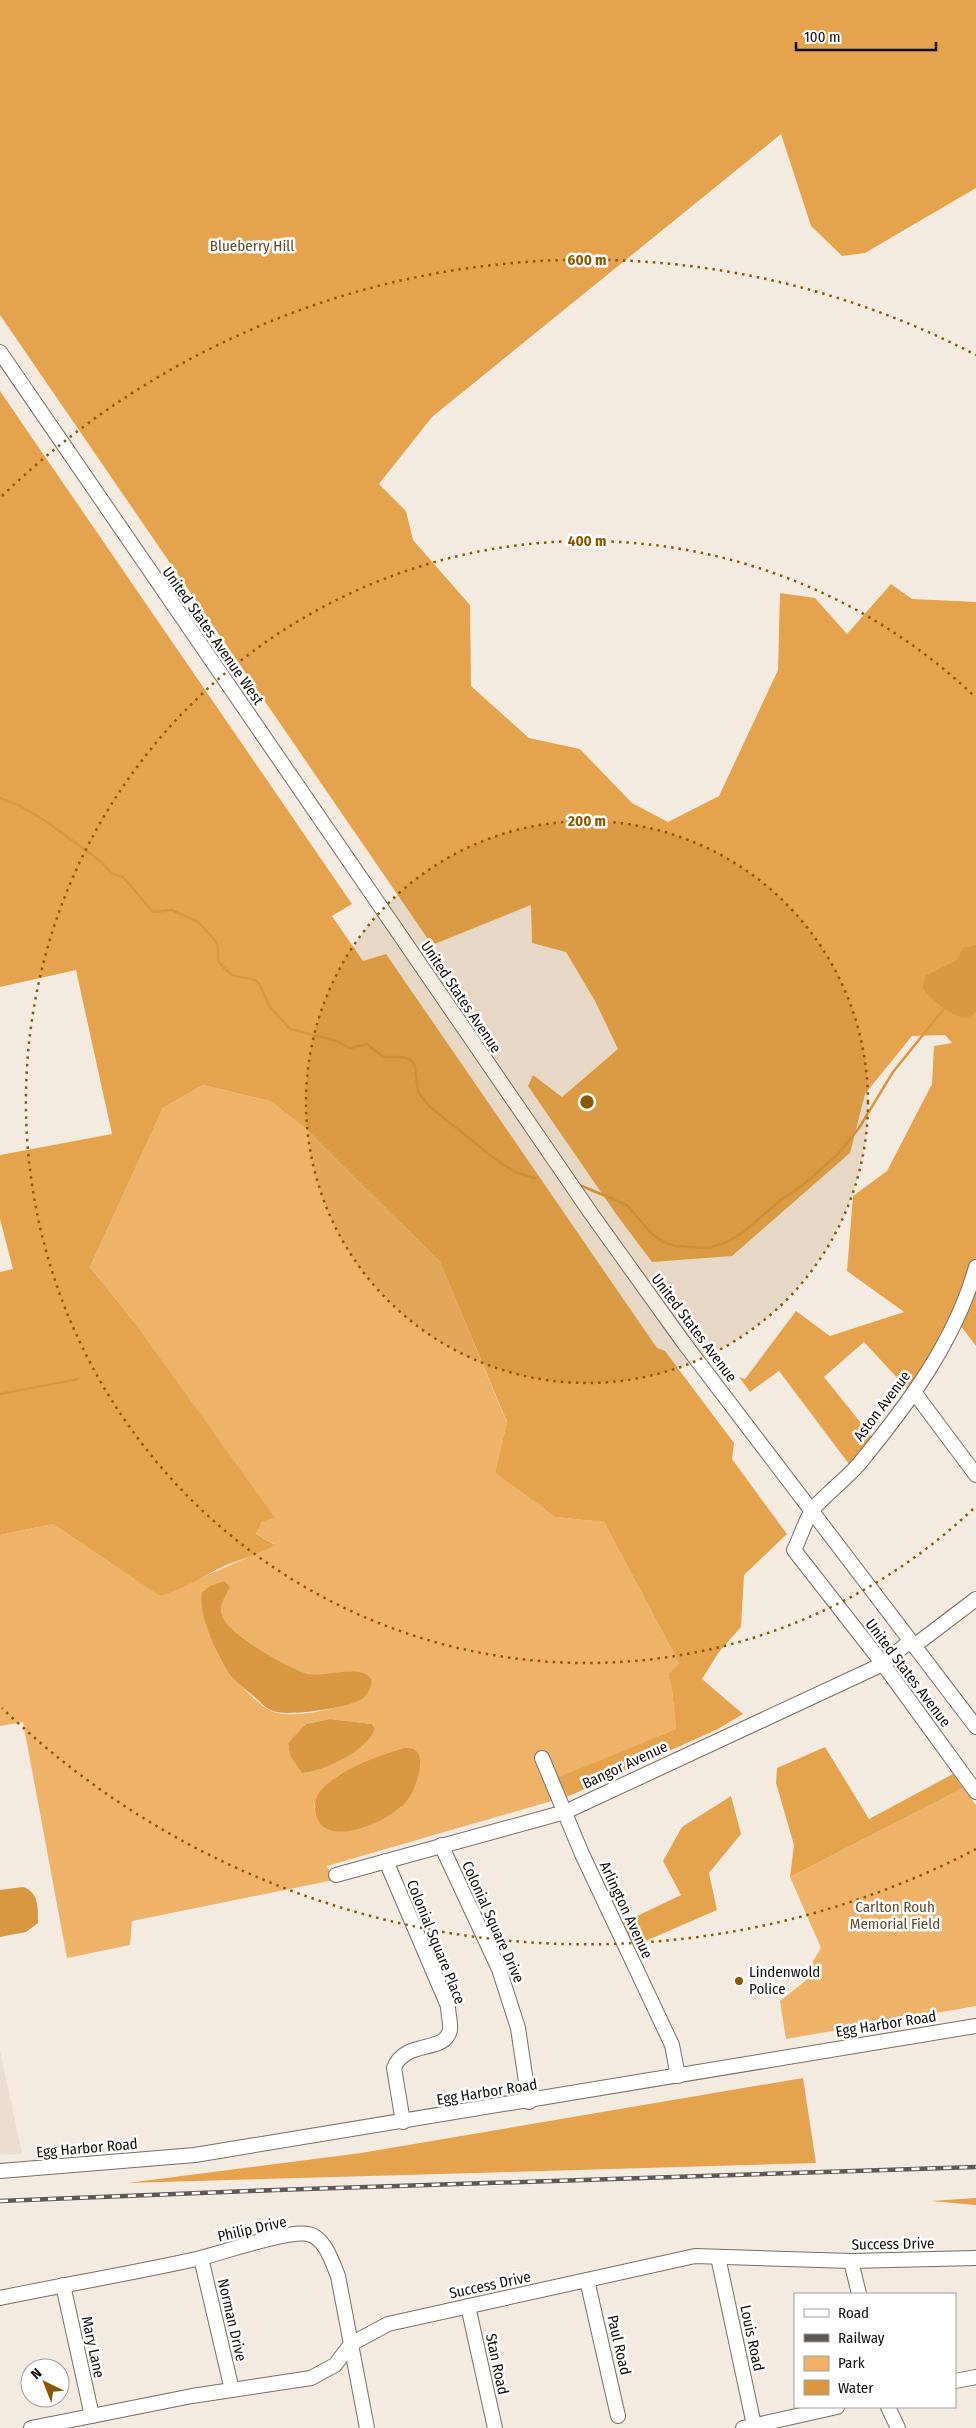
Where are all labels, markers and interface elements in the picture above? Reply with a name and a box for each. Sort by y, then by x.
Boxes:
scale bar [796,20,936,52]
text: 100 m [804,28,841,46]
park label: Blueberry Hill [210,237,294,255]
text: 600 m [568,251,606,269]
text: 400 m [568,532,606,550]
street label: United States Avenue West [159,564,268,708]
text: 200 m [567,812,606,830]
street label: United States Avenue [417,938,505,1056]
centre of rings [578,1093,596,1111]
street label: United States Avenue [647,1270,741,1386]
street label: Aston Avenue [850,1367,914,1445]
street label: United States Avenue [861,1615,955,1731]
street label: Bangor Avenue [580,1737,670,1793]
street label: Colonial Square Drive [458,1858,528,1986]
street label: Arlington Avenue [596,1859,656,1961]
street label: Colonial Square Place [403,1877,469,2007]
park label: Carlton Rouh Memorial Field [850,1898,940,1933]
place label: Lindenwold Police [749,1963,820,1998]
marker: Lindenwold Police [733,1975,745,1987]
street label: Egg Harbor Road [834,2007,938,2041]
street label: Egg Harbor Road [435,2075,539,2109]
street label: Egg Harbor Road [36,2135,138,2161]
street label: Philip Drive [216,2212,288,2246]
street label: Success Drive [851,2234,935,2254]
street label: Success Drive [448,2268,532,2302]
street label: Norman Drive [214,2277,250,2363]
legend [794,2293,956,2408]
street label: Louis Road [736,2303,768,2373]
text: Road [838,2304,869,2322]
street label: Paul Road [603,2313,635,2377]
street label: Mary Lane [78,2314,108,2380]
text: Railway [838,2329,885,2347]
street label: Stan Road [482,2332,512,2396]
text: Park [838,2354,865,2372]
north arrow [20,2358,70,2408]
text: N [28,2365,45,2383]
text: Water [838,2379,874,2397]

